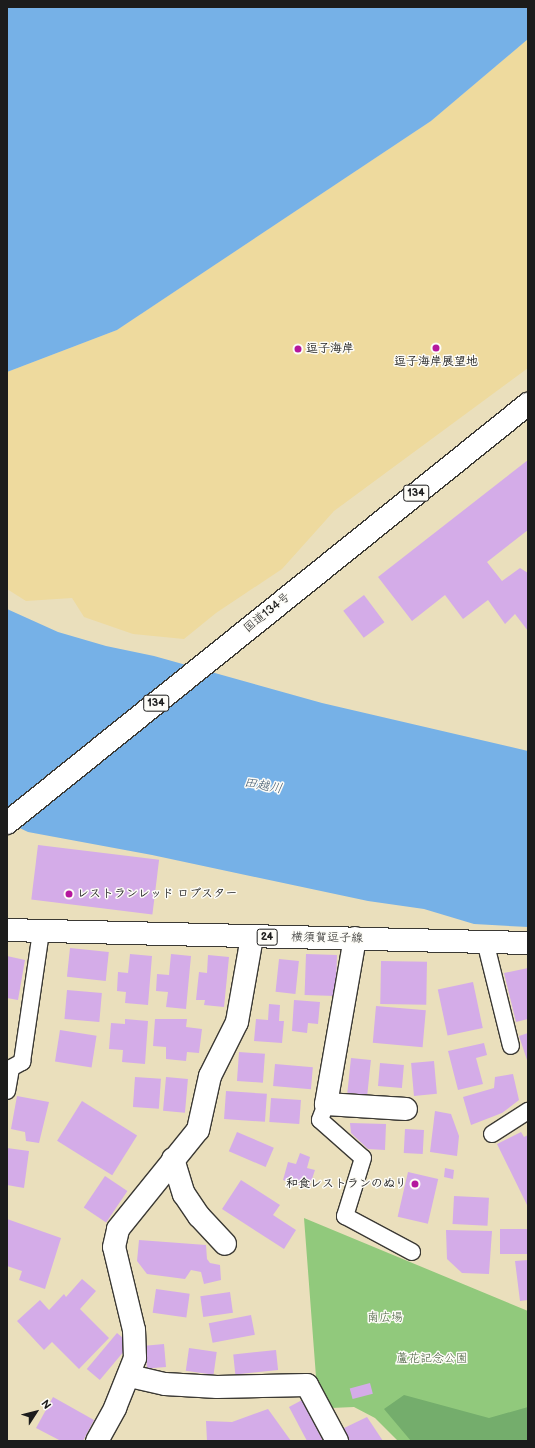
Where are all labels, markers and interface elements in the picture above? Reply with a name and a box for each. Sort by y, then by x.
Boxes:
place label: 逗子海岸 [306,342,354,356]
marker: 逗子海岸展望地 [431,343,441,353]
marker: 逗子海岸 [293,344,303,354]
place label: 逗子海岸展望地 [394,355,478,369]
road number: 134 [403,484,429,502]
street label: 国道134号 [241,590,293,636]
road number: 134 [143,694,169,712]
water label: 田越川 [242,775,284,797]
place label: レストランレッド ロブスター [77,887,236,901]
marker: レストランレッド ロブスター [64,889,74,899]
road number: 24 [256,928,278,946]
street label: 横須賀逗子線 [291,930,363,946]
place label: 和食レストランのぬり [287,1177,407,1191]
marker: 和食レストランのぬり [410,1179,420,1189]
park label: 南広場 [367,1311,403,1325]
park label: 蘆花記念公園 [396,1352,468,1366]
north arrow [16,1392,56,1432]
text: N [38,1397,54,1412]

